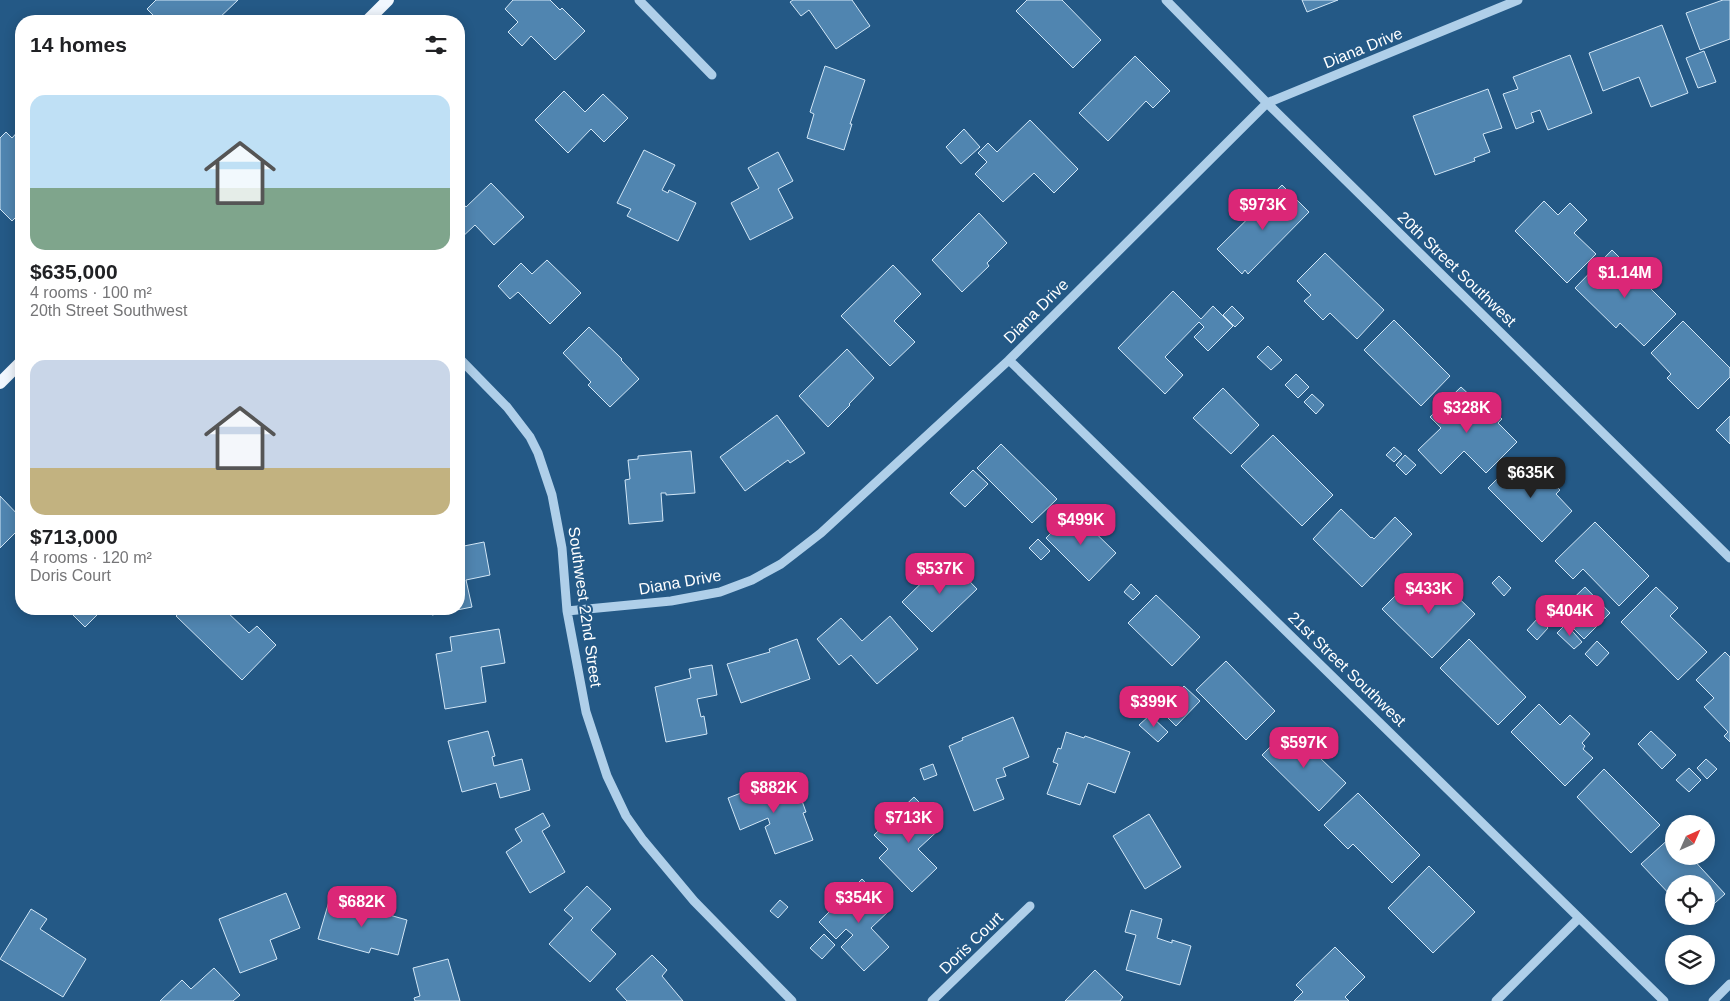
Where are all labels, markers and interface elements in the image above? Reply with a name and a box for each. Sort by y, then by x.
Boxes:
street label: Diana Drive [1321,24,1405,72]
icon: filters [422,31,450,59]
text: 14 homes [30,33,127,56]
icon: home [195,128,285,218]
pin: $973K [1228,188,1298,231]
text: $973K [1239,196,1287,213]
street label: 20th Street Southwest [1394,208,1520,330]
pin: $1.14M [1584,256,1666,299]
text: $635,000 [30,260,118,283]
text: $1.14M [1598,264,1652,281]
street label: Diana Drive [1000,275,1072,347]
text: 4 rooms · 100 m² [30,284,152,301]
text: 20th Street Southwest [30,302,187,319]
pin: $328K [1432,392,1502,434]
icon: home [195,393,285,483]
text: $328K [1443,399,1491,416]
pin: $635K [1496,456,1566,499]
text: $635K [1507,464,1555,481]
pin: $499K [1046,504,1116,546]
text: $499K [1057,511,1105,528]
text: $713,000 [30,525,118,548]
street label: Southwest 22nd Street [565,526,605,689]
text: 4 rooms · 120 m² [30,549,152,566]
pin: $537K [905,552,975,595]
text: $537K [916,560,964,577]
street label: Diana Drive [637,566,723,598]
text: Doris Court [30,567,111,584]
pin: $433K [1394,572,1464,615]
text: $433K [1405,580,1453,597]
pin: $404K [1535,594,1605,637]
text: $404K [1546,602,1594,619]
street label: 21st Street Southwest [1285,609,1410,730]
pin: $399K [1119,686,1189,728]
text: $399K [1130,693,1178,710]
pin: $597K [1269,726,1339,769]
text: $597K [1280,734,1328,751]
pin: $882K [739,772,809,814]
text: $882K [750,779,798,796]
pin: $713K [874,802,944,844]
text: $713K [885,809,933,826]
north arrow [1665,815,1715,865]
map controls [1665,815,1715,985]
button: locate [1665,875,1715,925]
pin: $354K [824,882,894,924]
pin: $682K [327,886,397,928]
text: $354K [835,889,883,906]
text: $682K [338,893,386,910]
street label: Doris Court [936,908,1006,977]
button: layers [1665,935,1715,985]

